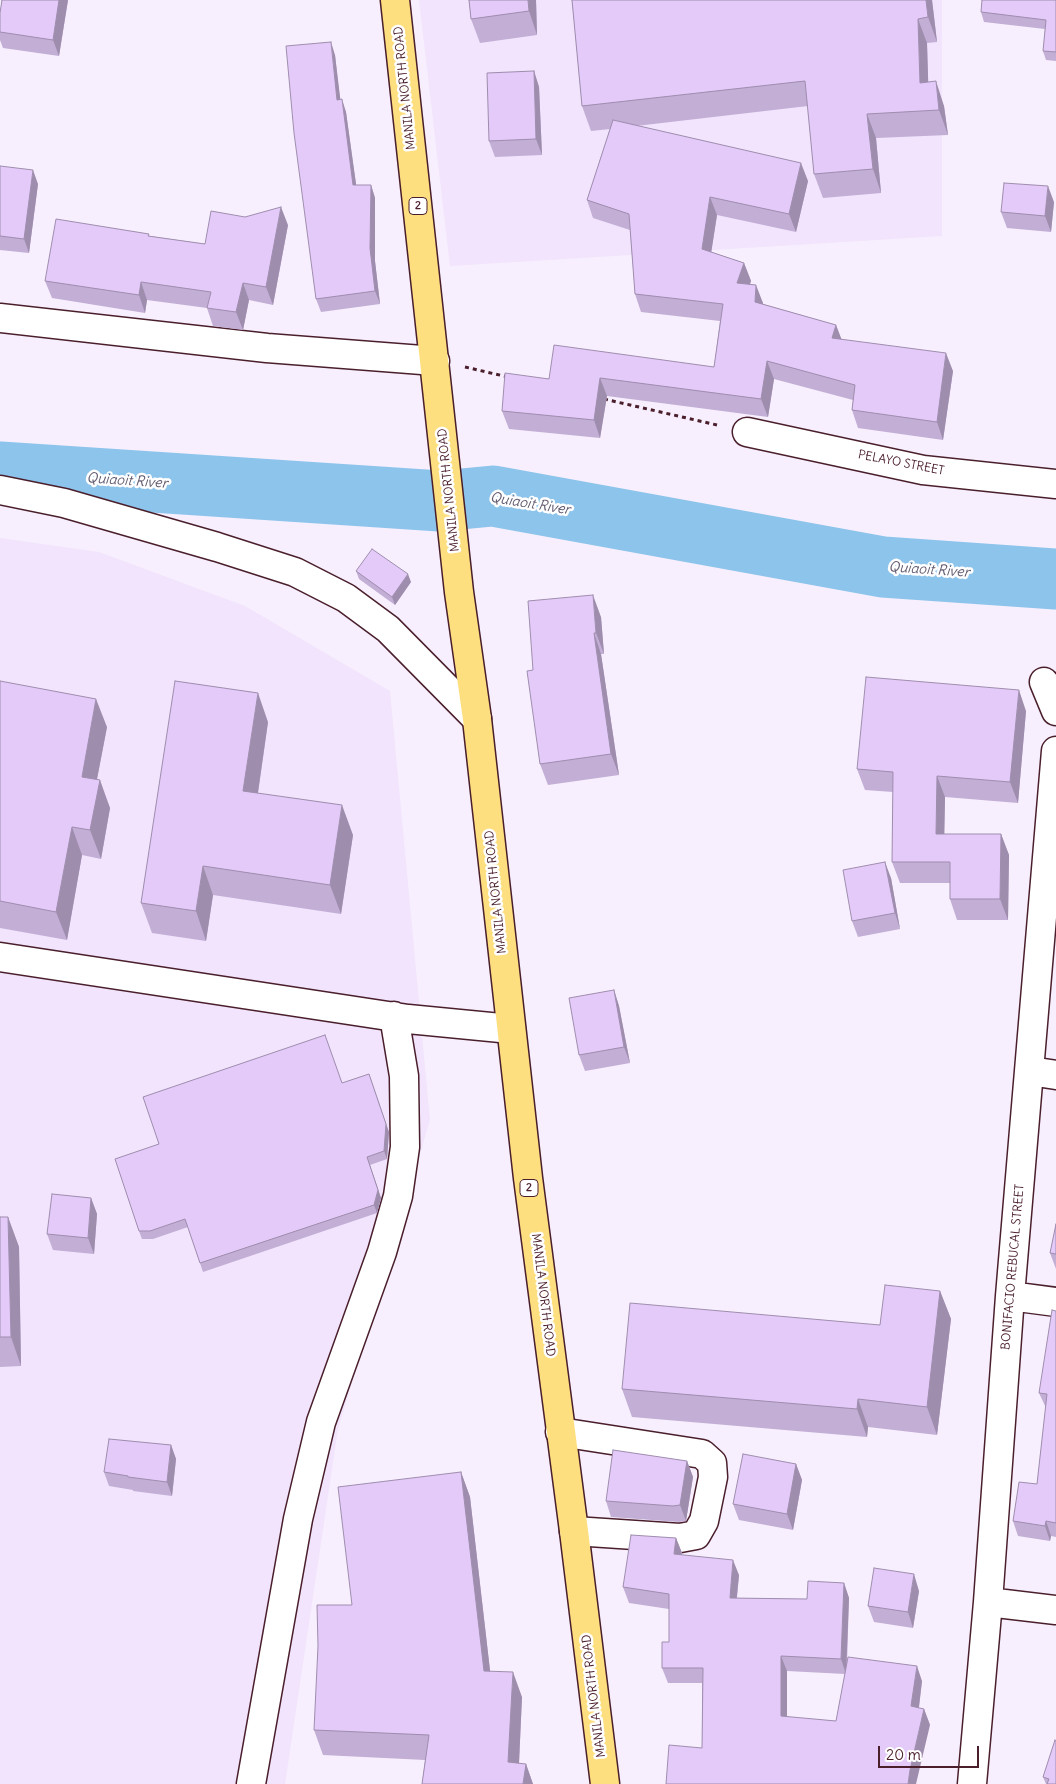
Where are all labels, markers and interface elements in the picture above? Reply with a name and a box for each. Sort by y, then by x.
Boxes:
street label: MANILA NORTH ROAD [391,26,419,150]
road number: 2 [409,198,427,215]
street label: MANILA NORTH ROAD [435,428,463,552]
street label: PELAYO STREET [857,448,945,478]
water label: Quiaoit River [86,470,168,492]
water label: Quiaoit River [489,489,571,519]
water label: Quiaoit River [888,559,970,581]
street label: MANILA NORTH ROAD [482,830,510,954]
road number: 2 [520,1180,538,1196]
street label: BONIFACIO REBUCAL STREET [999,1184,1027,1350]
street label: MANILA NORTH ROAD [528,1233,558,1357]
street label: MANILA NORTH ROAD [579,1634,609,1758]
scale bar [881,1736,982,1768]
text: 20 m [886,1745,921,1764]

